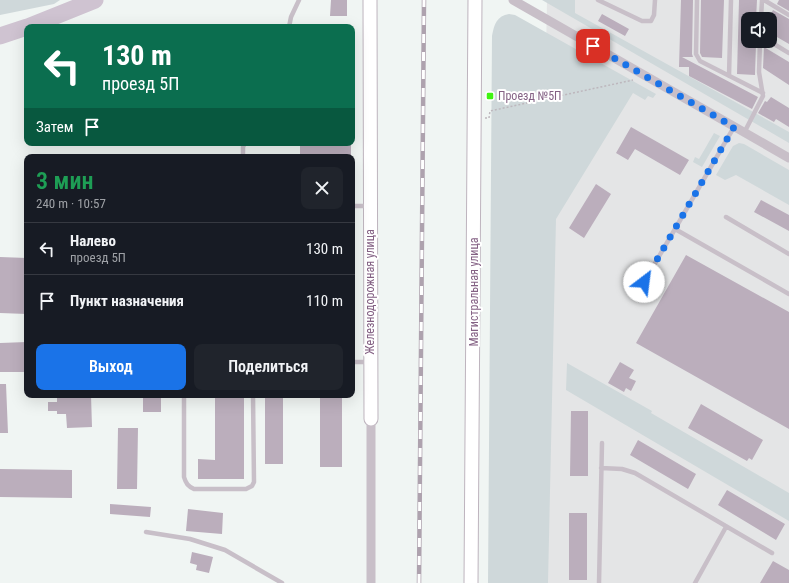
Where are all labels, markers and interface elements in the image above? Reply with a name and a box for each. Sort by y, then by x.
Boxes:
map controls [741,12,777,48]
button: sound [741,12,777,48]
pin [576,29,610,63]
icon: arrive [582,35,604,57]
text: 130 m [102,39,172,72]
icon: left [36,40,88,92]
text: проезд 5П [102,73,179,94]
place label: Проезд №5П [498,89,562,103]
marker: Проезд №5П [485,91,495,101]
icon: arrive [81,116,103,138]
text: Затем [36,118,73,136]
text: 3 мин [36,167,94,195]
button: close [301,167,343,209]
text: 240 m · 10:57 [36,196,106,211]
street label: Железнодорожная улица [363,229,377,355]
text: Налево [70,232,116,250]
street label: Магистральная улица [467,237,481,347]
icon: left [36,238,58,260]
text: 130 m [306,240,343,258]
text: проезд 5П [70,250,126,265]
position arrow [623,261,665,303]
icon: arrive [36,290,58,312]
text: Пункт назначения [70,292,184,310]
text: 110 m [306,292,343,310]
button: Выход [36,344,186,390]
button: Поделиться [194,344,343,390]

